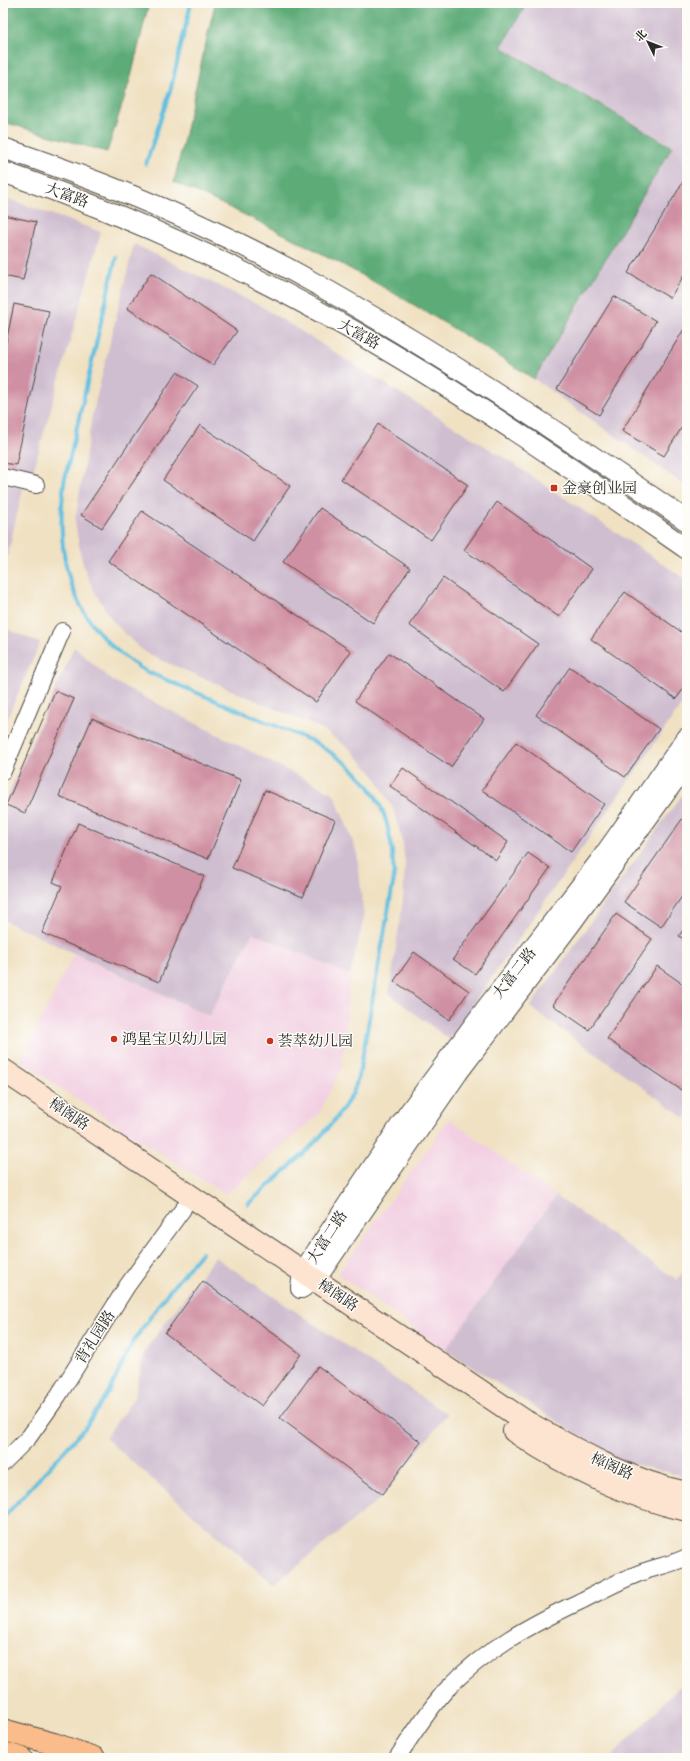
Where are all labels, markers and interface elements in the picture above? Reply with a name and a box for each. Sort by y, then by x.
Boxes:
north arrow [628,22,668,62]
text: 北 [631,26,650,45]
street label: 大富路 [42,177,92,212]
street label: 大富路 [334,313,384,354]
place label: 金豪创业园 [562,477,637,498]
marker: 金豪创业园 [549,483,559,493]
street label: 大富二路 [487,943,540,1003]
place label: 鸿星宝贝幼儿园 [122,1028,227,1049]
place label: 荟萃幼儿园 [278,1030,353,1051]
marker: 鸿星宝贝幼儿园 [109,1034,119,1044]
marker: 荟萃幼儿园 [265,1036,275,1046]
street label: 樟阁路 [45,1092,94,1135]
street label: 大富二路 [301,1206,352,1268]
street label: 樟阁路 [314,1273,363,1316]
street label: 背礼园路 [70,1306,119,1368]
street label: 樟阁路 [587,1447,637,1484]

